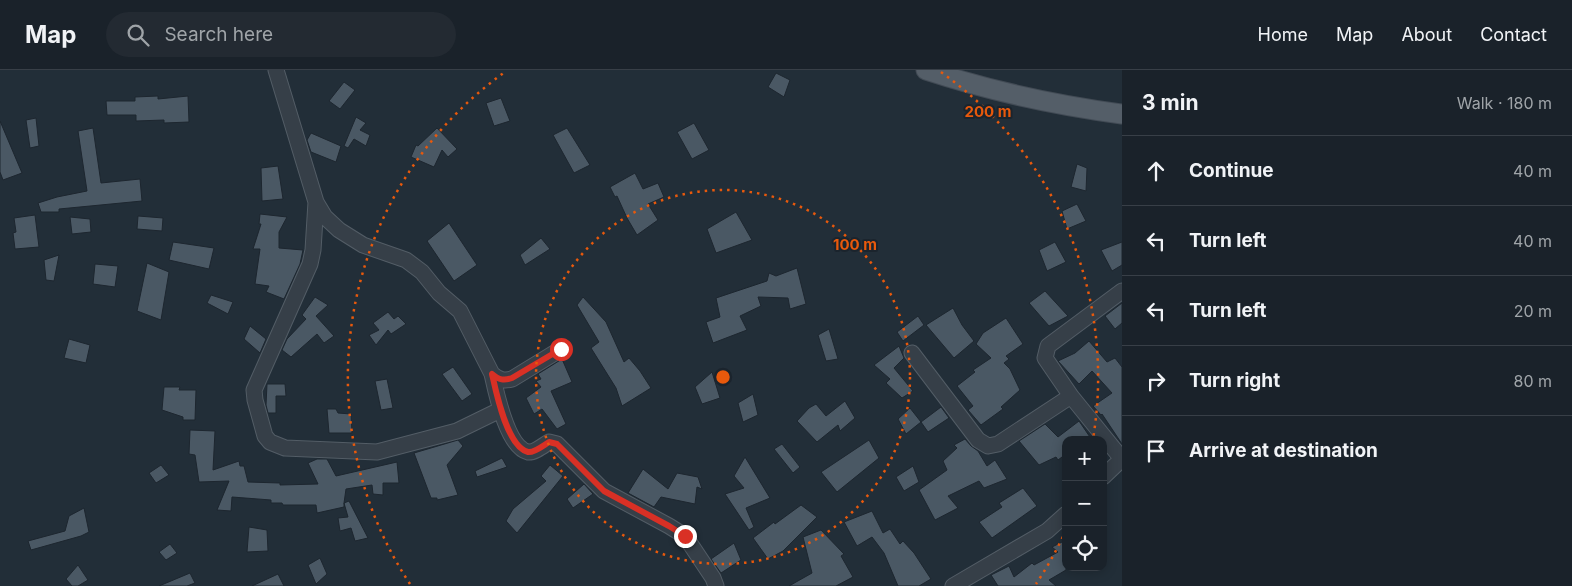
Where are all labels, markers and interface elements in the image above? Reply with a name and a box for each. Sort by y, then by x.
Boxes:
search box [106,12,456,57]
text: Map [25,20,76,49]
icon: search [124,21,152,49]
text: Search here [164,23,273,46]
text: Home [1258,24,1308,45]
text: Map [1336,24,1373,45]
text: About [1401,24,1452,45]
text: Contact [1480,24,1547,45]
text: 3 min [1142,90,1198,115]
text: Walk · 180 m [1457,93,1552,113]
text: 200 m [965,102,1011,121]
icon: ahead [1142,157,1170,185]
text: Continue [1189,159,1274,182]
text: 40 m [1513,161,1552,181]
icon: left [1142,227,1170,255]
text: Turn left [1189,229,1267,252]
text: 40 m [1513,231,1552,251]
text: 100 m [833,235,877,254]
icon: left [1142,297,1170,325]
text: Turn left [1189,299,1267,322]
text: 20 m [1514,301,1552,321]
route start [550,338,573,361]
icon: right [1142,367,1170,395]
centre of rings [714,368,732,386]
text: Turn right [1189,369,1280,392]
text: 80 m [1513,371,1552,391]
map controls [1062,436,1107,571]
button: + [1062,436,1107,481]
icon: arrive [1142,437,1170,465]
text: Arrive at destination [1189,439,1378,462]
button: − [1062,481,1107,526]
route end [674,525,697,548]
button: locate [1062,526,1107,571]

